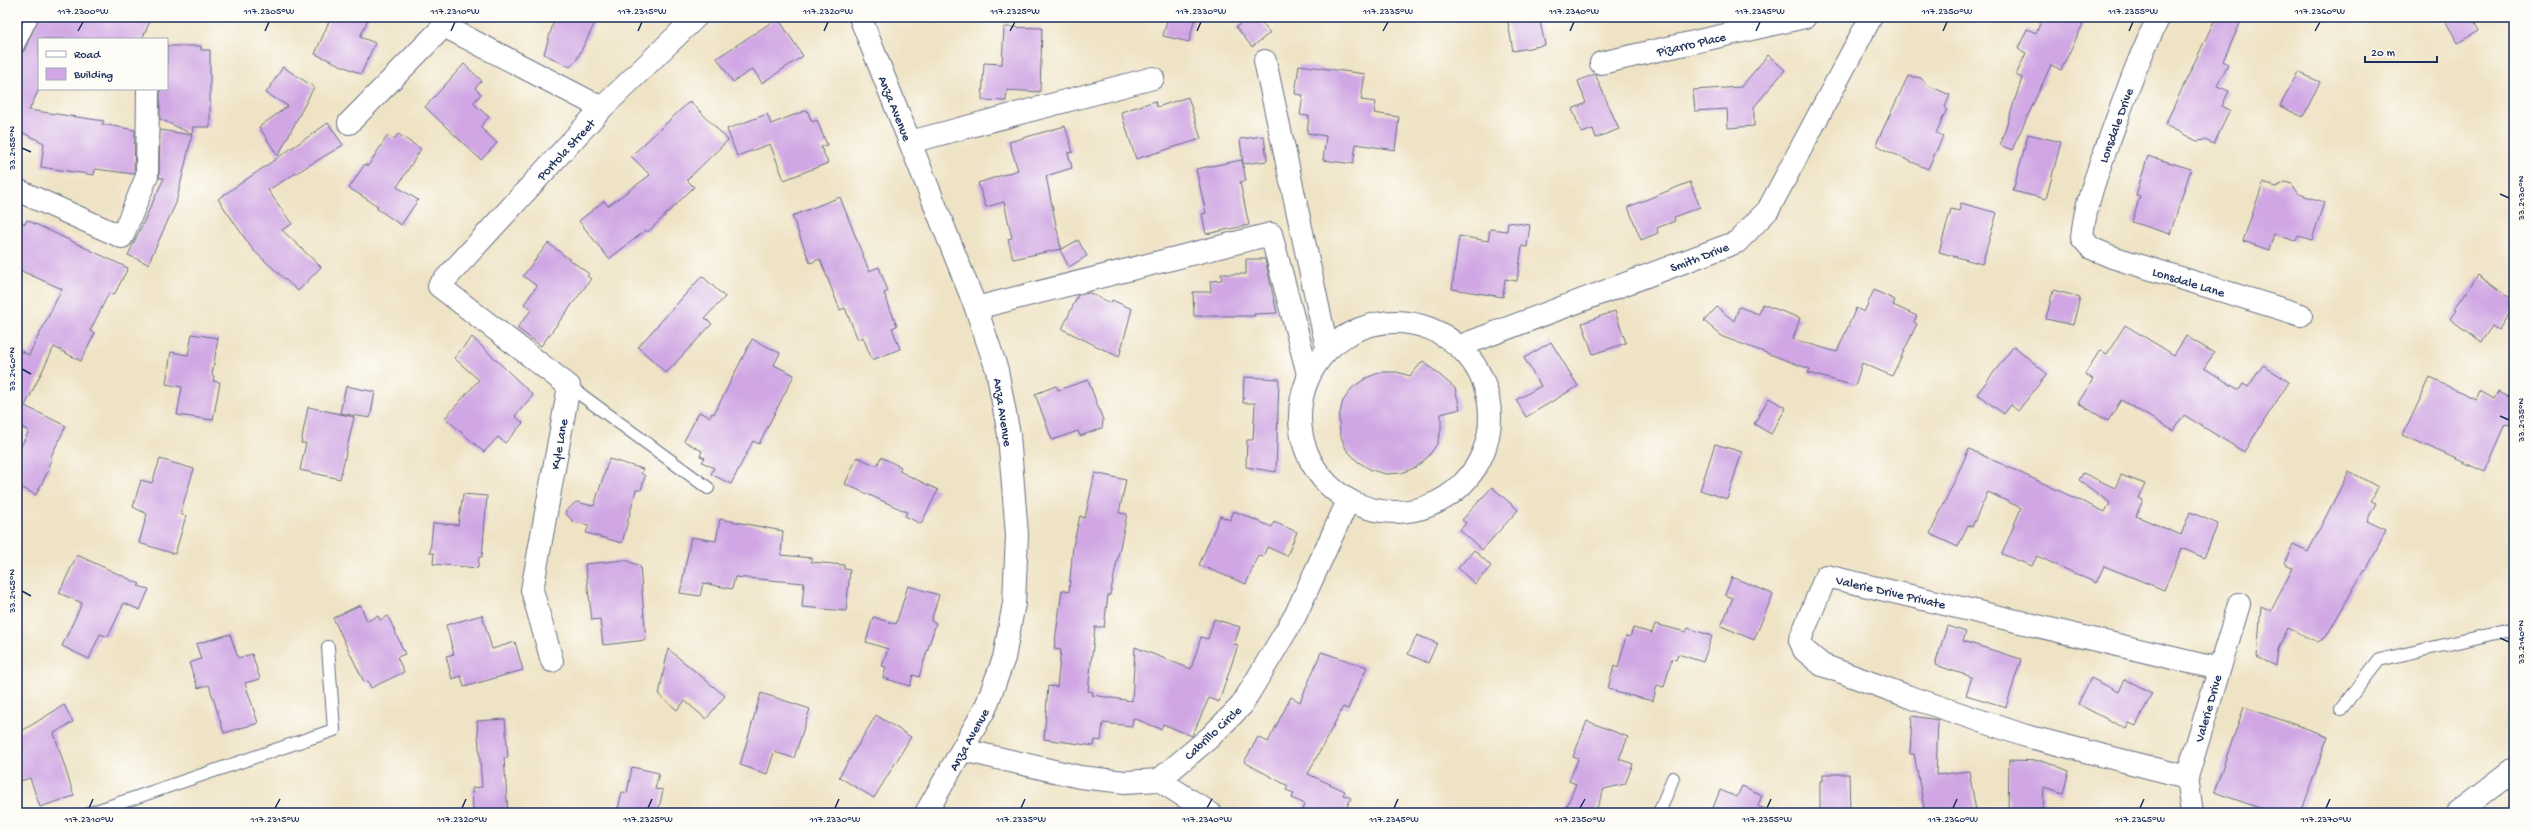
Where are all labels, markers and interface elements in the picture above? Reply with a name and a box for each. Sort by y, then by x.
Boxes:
text: 117.2300°W [57,6,109,18]
text: 117.2305°W [243,6,295,18]
text: 117.2310°W [429,6,480,18]
text: 117.2315°W [617,6,667,18]
text: 117.2320°W [802,6,854,18]
text: 117.2325°W [989,6,1040,18]
text: 117.2330°W [1175,6,1227,18]
text: 117.2335°W [1362,6,1413,18]
text: 117.2340°W [1548,6,1599,18]
text: 117.2345°W [1734,6,1785,18]
text: 117.2350°W [1921,6,1973,18]
text: 117.2355°W [2107,6,2159,18]
text: 117.2360°W [2294,6,2346,18]
street label: Pizarro Place [1655,30,1728,61]
legend [38,38,168,90]
scale bar [2365,38,2437,64]
text: 20 m [2371,47,2396,61]
text: Road [74,49,101,63]
text: Building [73,69,113,83]
street label: Anza Avenue [874,74,914,144]
street label: Lonsdale Drive [2097,86,2138,165]
street label: Portola Street [534,116,600,185]
text: 33.2155°N [7,126,19,171]
text: 33.2130°N [2516,175,2528,221]
street label: Smith Drive [1668,240,1732,276]
street label: Lonsdale Lane [2150,265,2227,302]
text: 33.2160°N [7,346,19,392]
street label: Anza Avenue [989,377,1014,448]
text: 33.2135°N [2516,398,2528,443]
street label: Kyle Lane [549,418,572,471]
text: 33.2165°N [7,569,19,614]
street label: Valerie Drive Private [1833,573,1947,613]
text: 33.2140°N [2516,620,2528,665]
street label: Valerie Drive [2192,673,2226,745]
street label: Cabrillo Circle [1182,703,1246,764]
street label: Anza Avenue [947,706,994,774]
text: 117.2310°W [63,814,114,826]
text: 117.2315°W [250,814,300,826]
text: 117.2320°W [436,814,488,826]
text: 117.2325°W [622,814,673,826]
text: 117.2330°W [809,814,861,826]
text: 117.2335°W [995,814,1046,826]
text: 117.2340°W [1181,814,1232,826]
text: 117.2345°W [1368,814,1419,826]
text: 117.2350°W [1554,814,1606,826]
text: 117.2355°W [1741,814,1793,826]
text: 117.2360°W [1927,814,1979,826]
text: 117.2365°W [2114,814,2165,826]
text: 117.2370°W [2300,814,2352,826]

